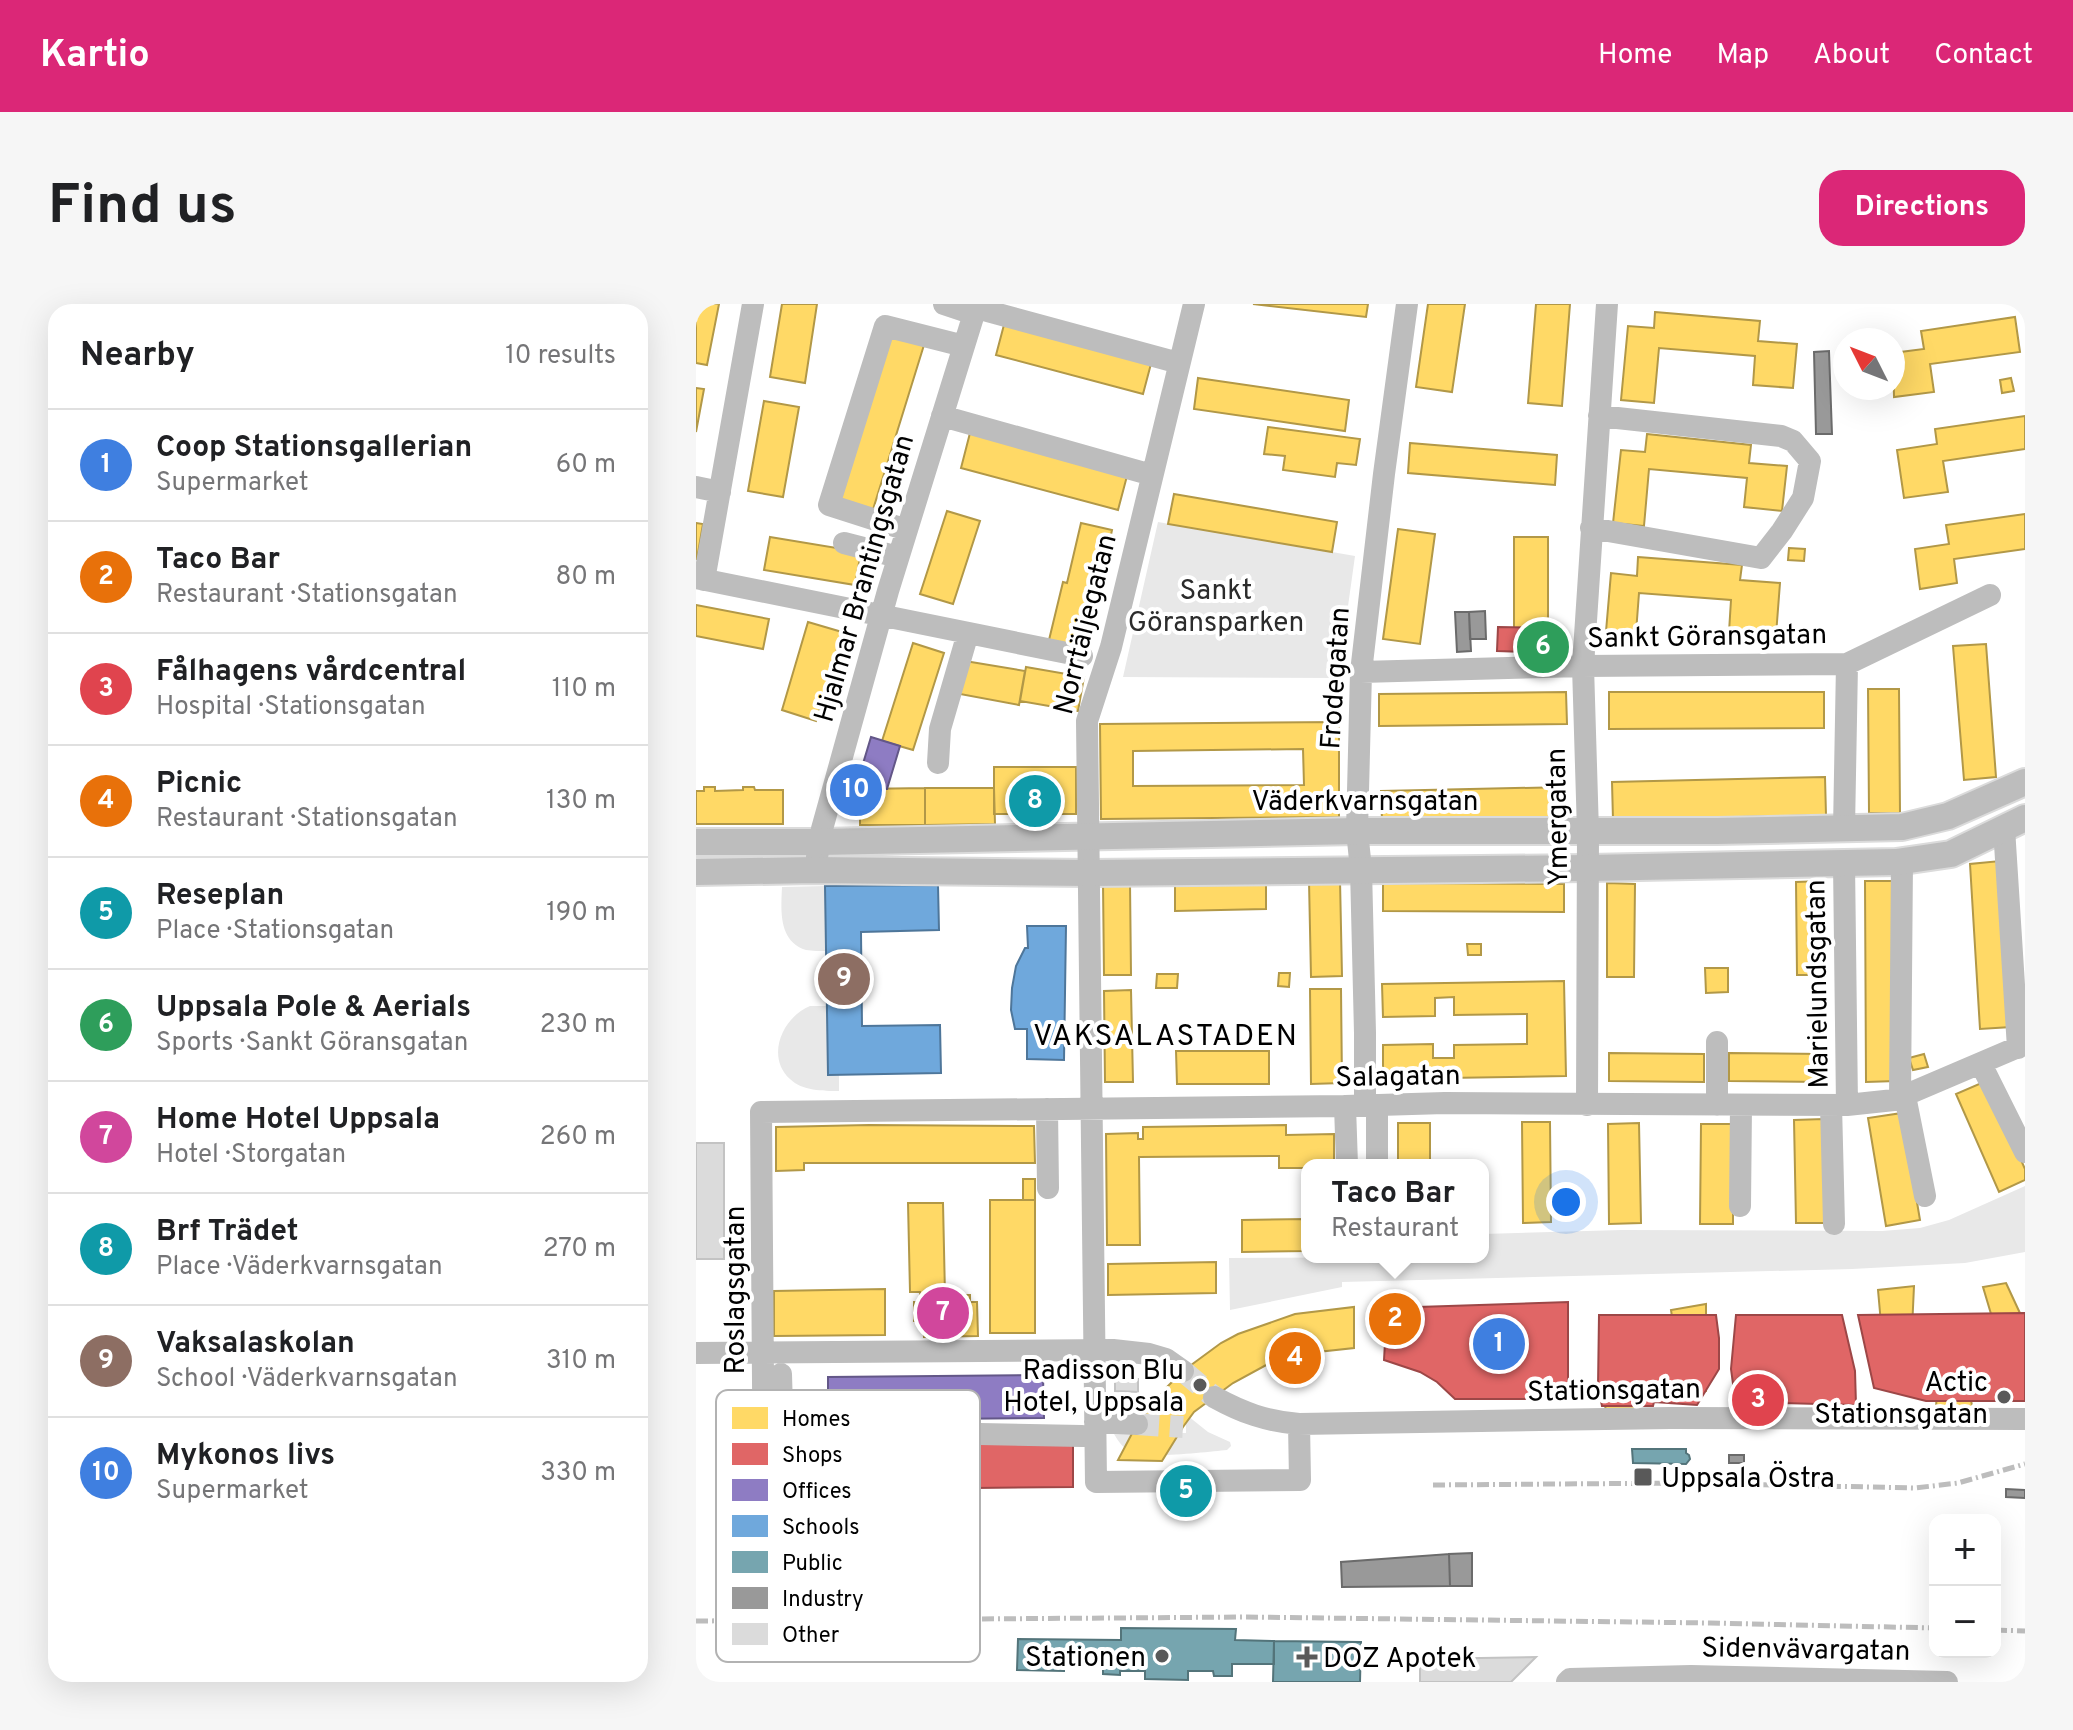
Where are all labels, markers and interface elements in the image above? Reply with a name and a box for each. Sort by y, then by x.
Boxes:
text: Kartio [40,32,150,81]
text: Home [1598,38,1672,74]
text: Map [1716,38,1769,74]
text: About [1813,38,1890,74]
text: Contact [1934,38,2033,74]
button: Directions [1819,170,2025,246]
text: Find us [48,173,237,243]
north arrow [1833,328,1905,400]
text: Nearby [80,335,195,378]
text: 10 results [505,340,616,373]
text: Coop Stationsgallerian [156,430,472,467]
street label: Hjalmar Brantingsgatan [808,431,924,727]
text: 1 [101,449,111,482]
text: 60 m [556,449,616,482]
text: Supermarket [156,467,308,500]
street label: Norrtäljegatan [1047,531,1127,719]
text: Taco Bar [156,542,280,579]
text: 2 [98,561,114,594]
text: 80 m [556,561,616,594]
park label: Sankt Göransparken [1128,574,1304,642]
text: Restaurant · Stationsgatan [156,579,458,612]
street label: Frodegatan [1314,606,1360,751]
pin: 6 [1517,617,1569,677]
street label: Sankt Göransgatan [1587,618,1827,658]
text: Fålhagens vårdcentral [156,654,466,691]
text: 3 [98,673,114,706]
text: 110 m [552,673,616,706]
text: Hospital · Stationsgatan [156,691,426,724]
street label: Ymergatan [1540,748,1578,886]
pin: 10 [830,760,882,820]
text: Picnic [156,766,242,803]
pin: 8 [1009,771,1061,831]
text: 4 [98,785,114,818]
text: 130 m [546,785,616,818]
street label: Väderkvarnsgatan [1251,785,1479,821]
text: Restaurant · Stationsgatan [156,803,458,836]
text: Reseplan [156,878,284,915]
street label: Marielundsgatan [1799,879,1839,1089]
text: 5 [98,897,114,930]
text: 190 m [546,897,616,930]
text: Place · Stationsgatan [156,915,394,948]
pin: 9 [818,949,870,1009]
text: Uppsala Pole & Aerials [156,990,471,1027]
text: 6 [98,1009,114,1042]
text: 230 m [540,1009,616,1042]
district label: VAKSALASTADEN [1033,1019,1299,1056]
text: Sports · Sankt Göransgatan [156,1027,468,1060]
street label: Salagatan [1335,1059,1461,1097]
text: Home Hotel Uppsala [156,1102,440,1139]
text: 7 [99,1121,113,1154]
text: 260 m [540,1121,616,1154]
text: Hotel · Storgatan [156,1139,346,1172]
popup [1301,1159,1489,1263]
text: Taco Bar [1331,1176,1455,1213]
your location [1546,1182,1586,1222]
street label: Roslagsgatan [719,1206,755,1374]
text: Restaurant [1331,1213,1459,1246]
text: Brf Trädet [156,1214,299,1251]
text: 8 [98,1233,114,1266]
text: 270 m [543,1233,616,1266]
text: Place · Väderkvarnsgatan [156,1251,443,1284]
pin: 7 [917,1283,969,1343]
pin: 2 [1369,1289,1421,1349]
pin: 1 [1473,1314,1525,1374]
text: Vaksalaskolan [156,1326,355,1363]
pin: 4 [1269,1328,1321,1388]
text: 9 [98,1345,114,1378]
text: 310 m [546,1345,616,1378]
place label: Radisson Blu Hotel, Uppsala [1003,1354,1184,1422]
text: School · Väderkvarnsgatan [156,1363,458,1396]
place label: Actic Stationsgatan [1814,1366,1988,1434]
pin: 3 [1732,1370,1784,1430]
street label: Stationsgatan [1527,1372,1701,1412]
marker: Radisson Blu Hotel, Uppsala [1191,1376,1209,1394]
marker: Actic Stationsgatan [1995,1388,2013,1406]
legend [716,1390,980,1662]
text: Homes [782,1407,851,1434]
text: Mykonos livs [156,1438,335,1475]
text: Shops [782,1443,843,1470]
text: 10 [92,1457,120,1490]
text: 330 m [540,1457,616,1490]
place label: Uppsala Östra [1661,1460,1835,1498]
pin: 5 [1160,1461,1212,1521]
marker: Uppsala Östra [1632,1466,1654,1488]
text: Supermarket [156,1475,308,1508]
text: Offices [782,1479,852,1506]
map controls [1929,1514,2001,1658]
button: + [1929,1514,2001,1586]
text: Schools [782,1515,859,1542]
text: Public [782,1551,843,1578]
button: − [1929,1586,2001,1658]
text: Industry [782,1587,864,1614]
text: Other [782,1623,840,1650]
street label: Sidenvävargatan [1701,1631,1911,1671]
place label: Stationen [1025,1641,1146,1677]
place label: DOZ Apotek [1323,1642,1476,1678]
marker: Stationen [1153,1647,1171,1665]
marker: DOZ Apotek [1298,1648,1316,1666]

